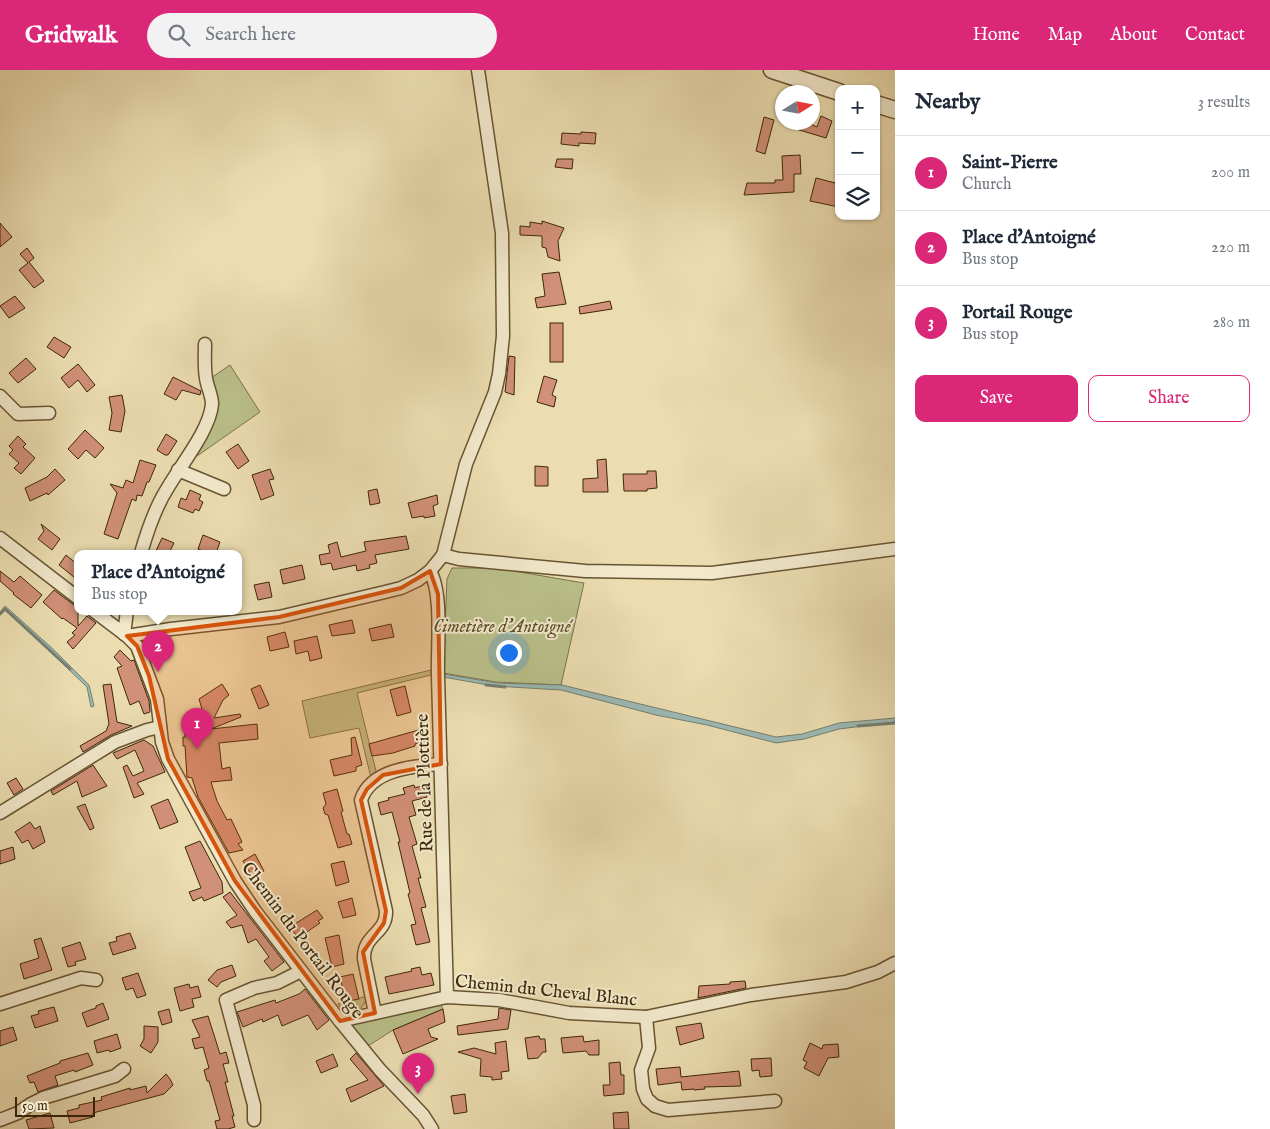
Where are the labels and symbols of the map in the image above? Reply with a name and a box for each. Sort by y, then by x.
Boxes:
north arrow [775,85,820,130]
park label: Cimetière d'Antoigné [433,616,574,639]
pin: 2 [142,631,174,672]
your location [496,640,522,666]
pin: 1 [181,708,213,749]
street label: Rue de la Plottière [412,713,439,853]
street label: Chemin du Portail Rouge [235,858,368,1024]
street label: Chemin du Cheval Blanc [454,970,638,1013]
pin: 3 [402,1053,434,1094]
scale bar [15,1094,95,1117]

